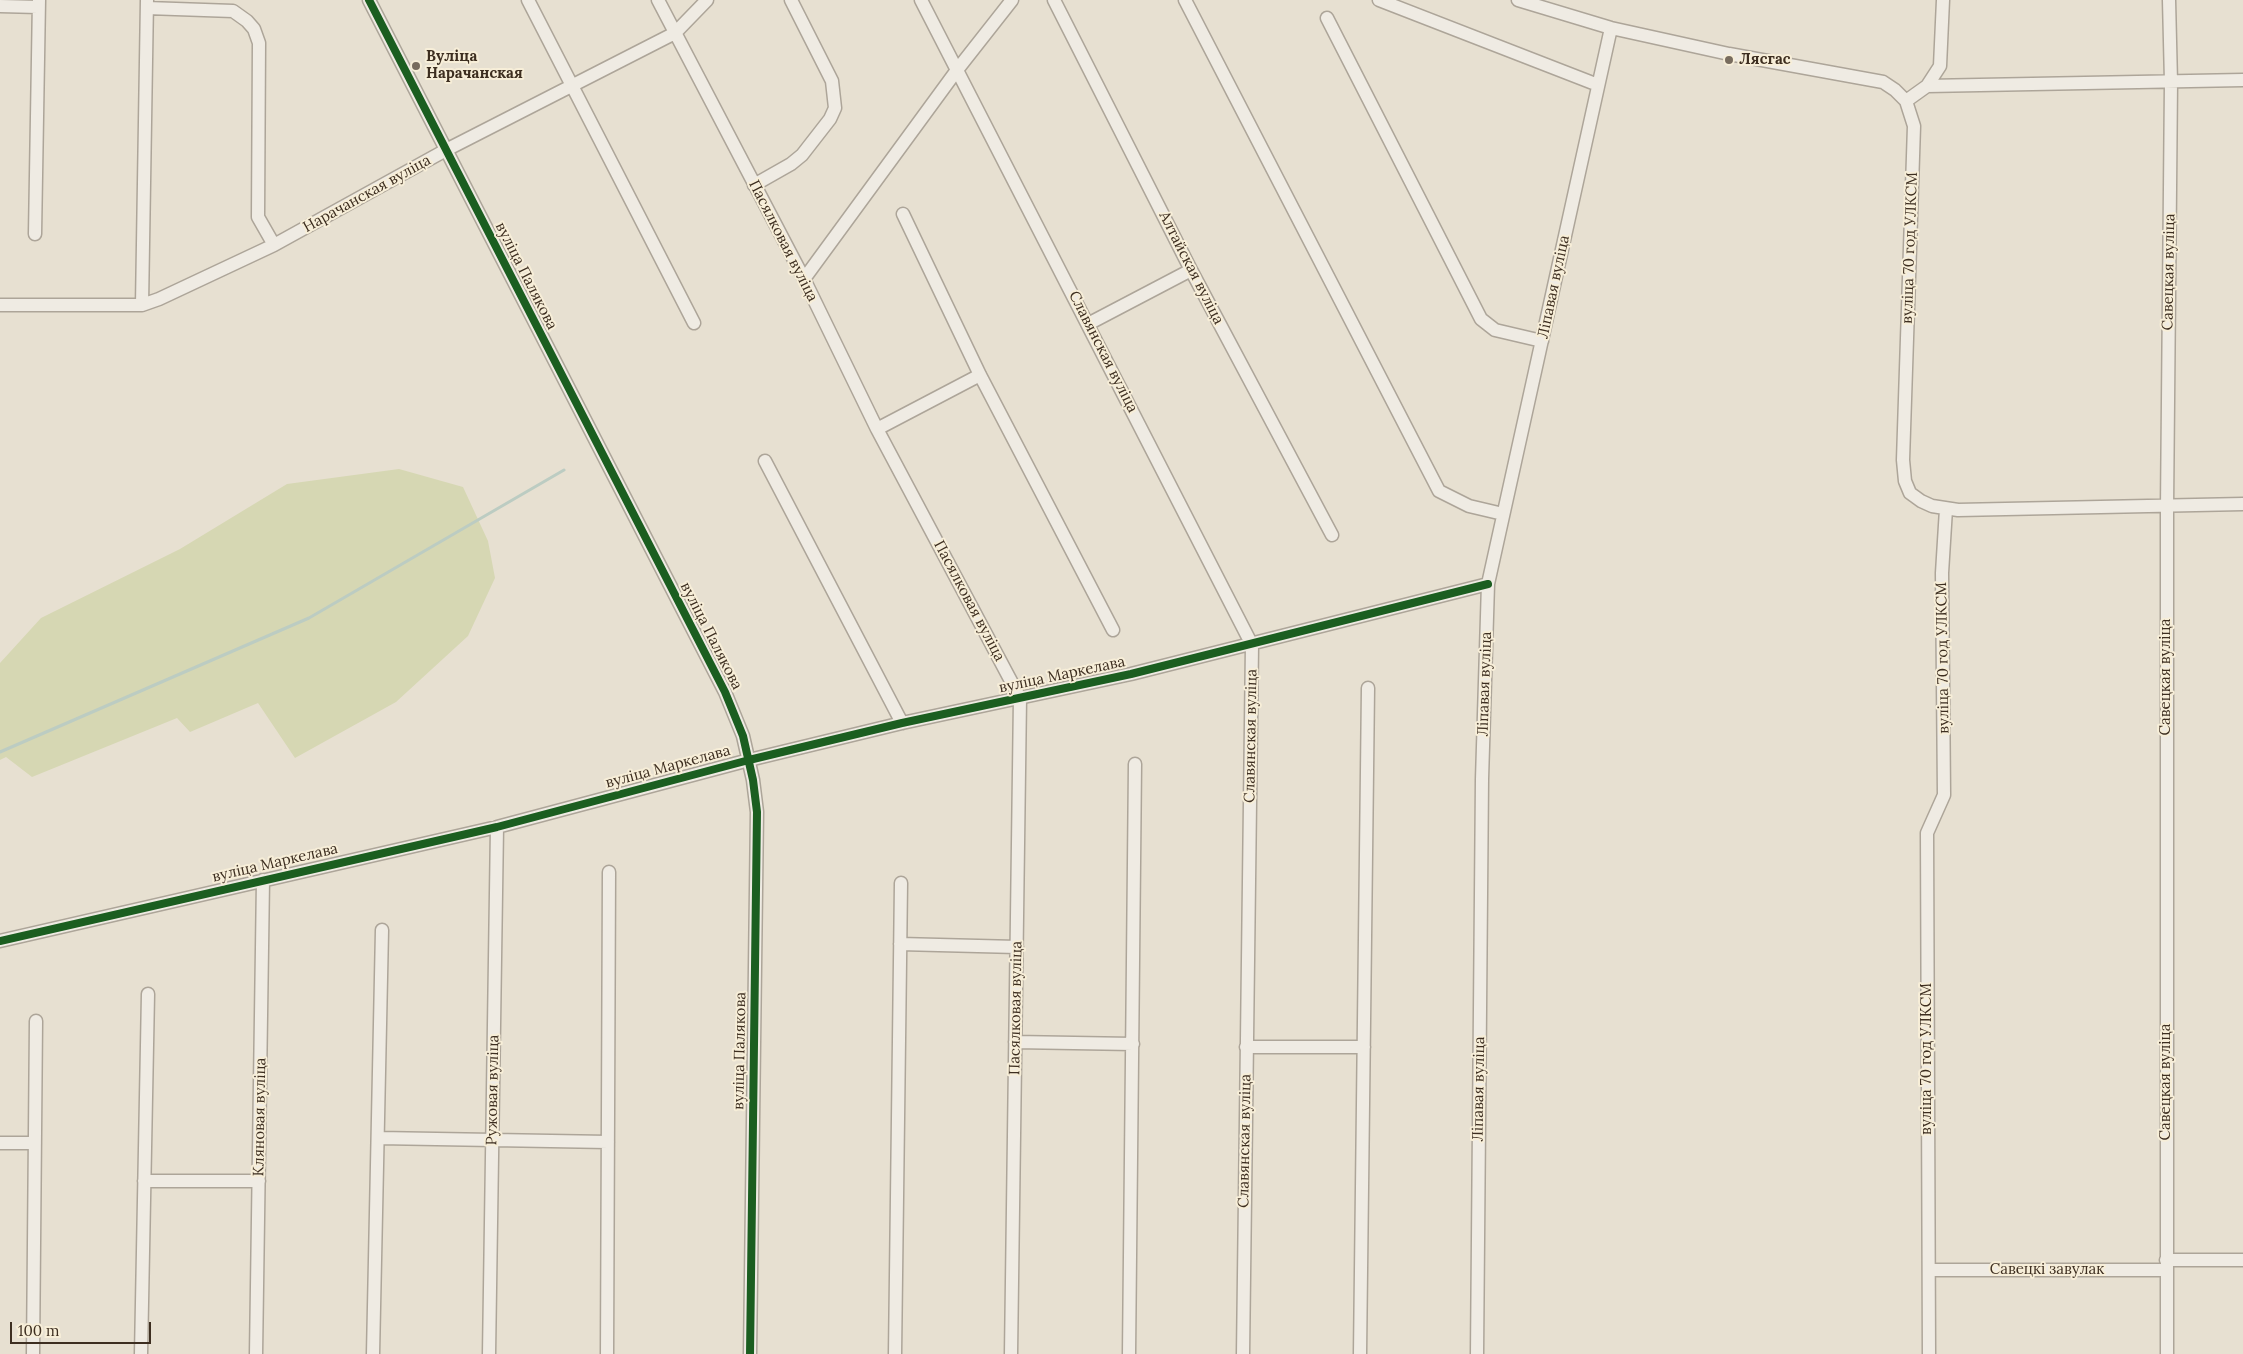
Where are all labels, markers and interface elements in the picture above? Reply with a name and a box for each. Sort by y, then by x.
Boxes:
place label: Вуліца Нарачанская [426,48,523,83]
place label: Лясгас [1739,51,1791,69]
marker: Лясгас [1723,54,1735,66]
marker: Вуліца Нарачанская [410,60,422,72]
street label: Нарачанская вуліца [300,151,434,237]
street label: вуліца 70 год УЛКСМ [1898,172,1922,324]
street label: Пасялковая вуліца [745,177,821,305]
street label: Алтайская вуліца [1155,208,1227,328]
street label: Савецкая вуліца [2159,213,2179,331]
street label: вуліца Палякова [491,219,561,333]
street label: Ліпавая вуліца [1534,234,1574,340]
street label: Славянская вуліца [1065,288,1141,416]
street label: Пасялковая вуліца [930,538,1008,664]
street label: вуліца Палякова [676,579,746,693]
street label: вуліца 70 год УЛКСМ [1933,582,1953,734]
street label: Савецкая вуліца [2157,618,2175,736]
street label: Ліпавая вуліца [1474,631,1496,737]
street label: вуліца Маркелава [997,653,1127,697]
street label: Славянская вуліца [1241,669,1261,803]
street label: вуліца Маркелава [604,742,732,792]
street label: вуліца Маркелава [210,840,340,886]
street label: Пасялковая вуліца [1006,941,1026,1075]
street label: вуліца 70 год УЛКСМ [1918,983,1936,1135]
street label: вуліца Палякова [730,992,750,1110]
street label: Савецкая вуліца [2157,1023,2175,1141]
street label: Ружовая вуліца [483,1034,503,1146]
street label: Ліпавая вуліца [1469,1036,1489,1142]
street label: Кляновая вуліца [250,1057,270,1177]
street label: Славянская вуліца [1235,1074,1255,1208]
street label: Савецкі завулак [1990,1261,2104,1279]
scale bar [12,1312,154,1344]
text: 100 m [18,1321,59,1340]

